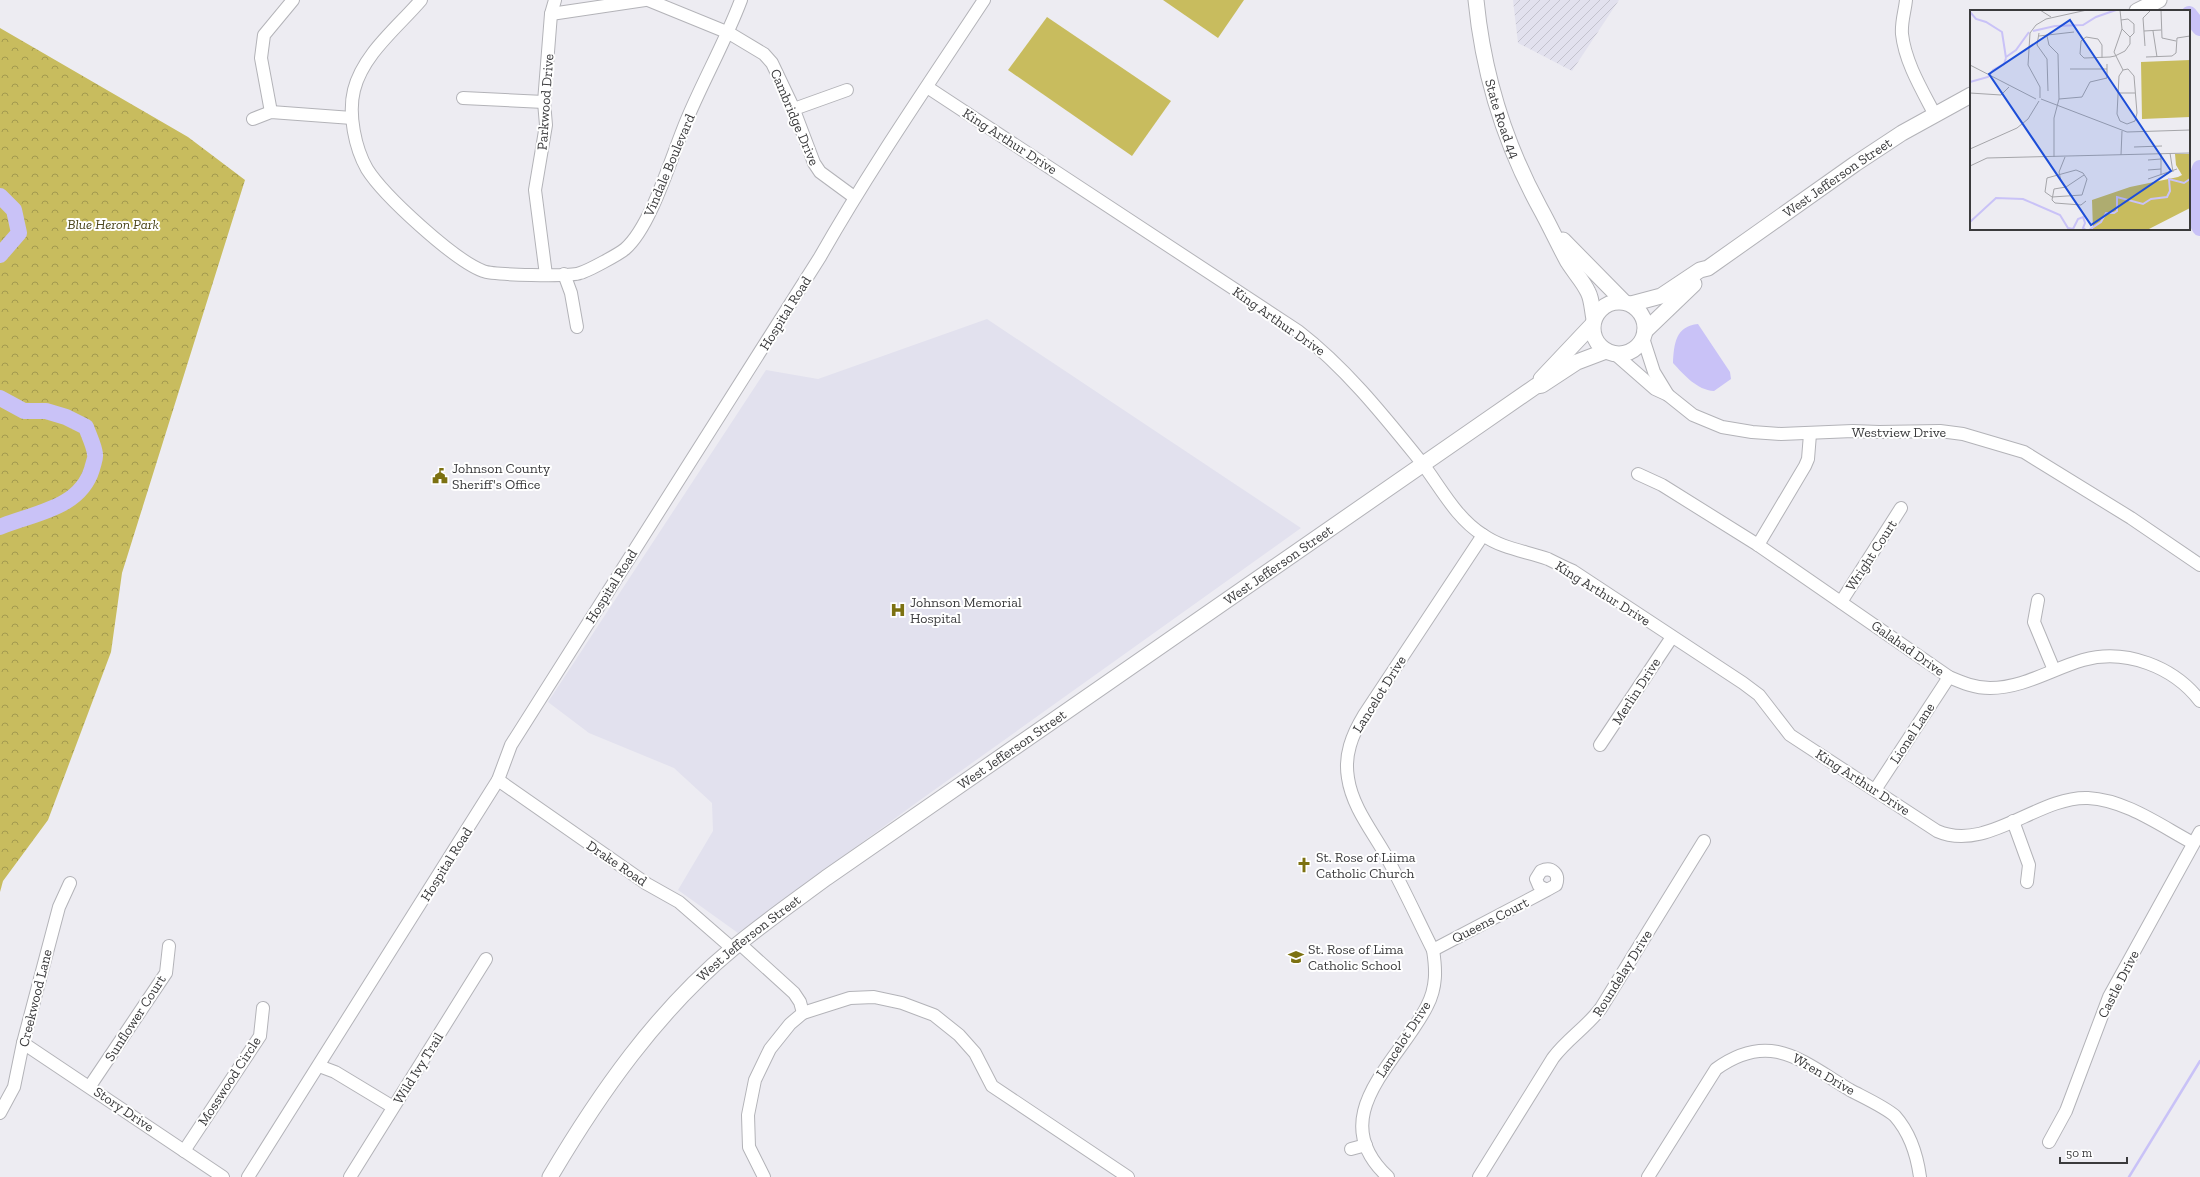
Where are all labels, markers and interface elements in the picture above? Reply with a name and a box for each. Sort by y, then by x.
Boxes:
inset map [1970,10,2190,230]
street label: Parkwood Drive [534,53,557,151]
street label: Cambridge Drive [767,66,823,168]
street label: State Road 44 [1481,77,1523,162]
street label: King Arthur Drive [959,105,1060,178]
street label: Vindale Boulevard [640,111,699,220]
street label: West Jefferson Street [1780,134,1896,221]
park label: Blue Heron Park [67,216,159,233]
street label: Hospital Road [756,273,815,353]
street label: King Arthur Drive [1229,283,1329,360]
street label: Westview Drive [1852,424,1947,441]
place label: Johnson County Sheriff's Office [452,460,551,493]
public building icon: Johnson County Sheriff's Office [431,467,449,485]
street label: Wright Court [1842,516,1901,594]
street label: West Jefferson Street [1221,521,1337,609]
street label: Hospital Road [582,546,641,626]
street label: King Arthur Drive [1552,557,1654,630]
place label: Johnson Memorial Hospital [910,594,1022,627]
hospital icon: Johnson Memorial Hospital [889,601,907,619]
street label: Galahad Drive [1868,617,1948,680]
street label: Lancelot Drive [1349,652,1410,736]
street label: Merlin Drive [1609,654,1665,728]
street label: Lionel Lane [1886,699,1939,767]
street label: West Jefferson Street [954,706,1070,793]
street label: King Arthur Drive [1812,746,1913,819]
street label: Hospital Road [417,824,476,904]
street label: Drake Road [583,837,651,890]
place label: St. Rose of Liima Catholic Church [1316,849,1416,882]
church icon: St. Rose of Liima Catholic Church [1295,856,1313,874]
street label: West Jefferson Street [693,891,805,985]
street label: Queens Court [1449,893,1532,947]
street label: Roundelay Drive [1589,926,1656,1020]
place label: St. Rose of Lima Catholic School [1308,941,1404,974]
street label: Creekwood Lane [15,947,56,1049]
street label: Castle Drive [2094,947,2143,1021]
school or university icon: St. Rose of Lima Catholic School [1287,948,1305,966]
street label: Sunflower Court [101,971,170,1065]
street label: Lancelot Drive [1372,998,1435,1081]
street label: Wild Ivy Trail [390,1029,447,1107]
street label: Mosswood Circle [194,1033,265,1129]
street label: Wren Drive [1790,1050,1858,1099]
street label: Story Drive [91,1083,157,1136]
scale bar [2060,1139,2127,1165]
text: 50 m [2066,1146,2093,1160]

